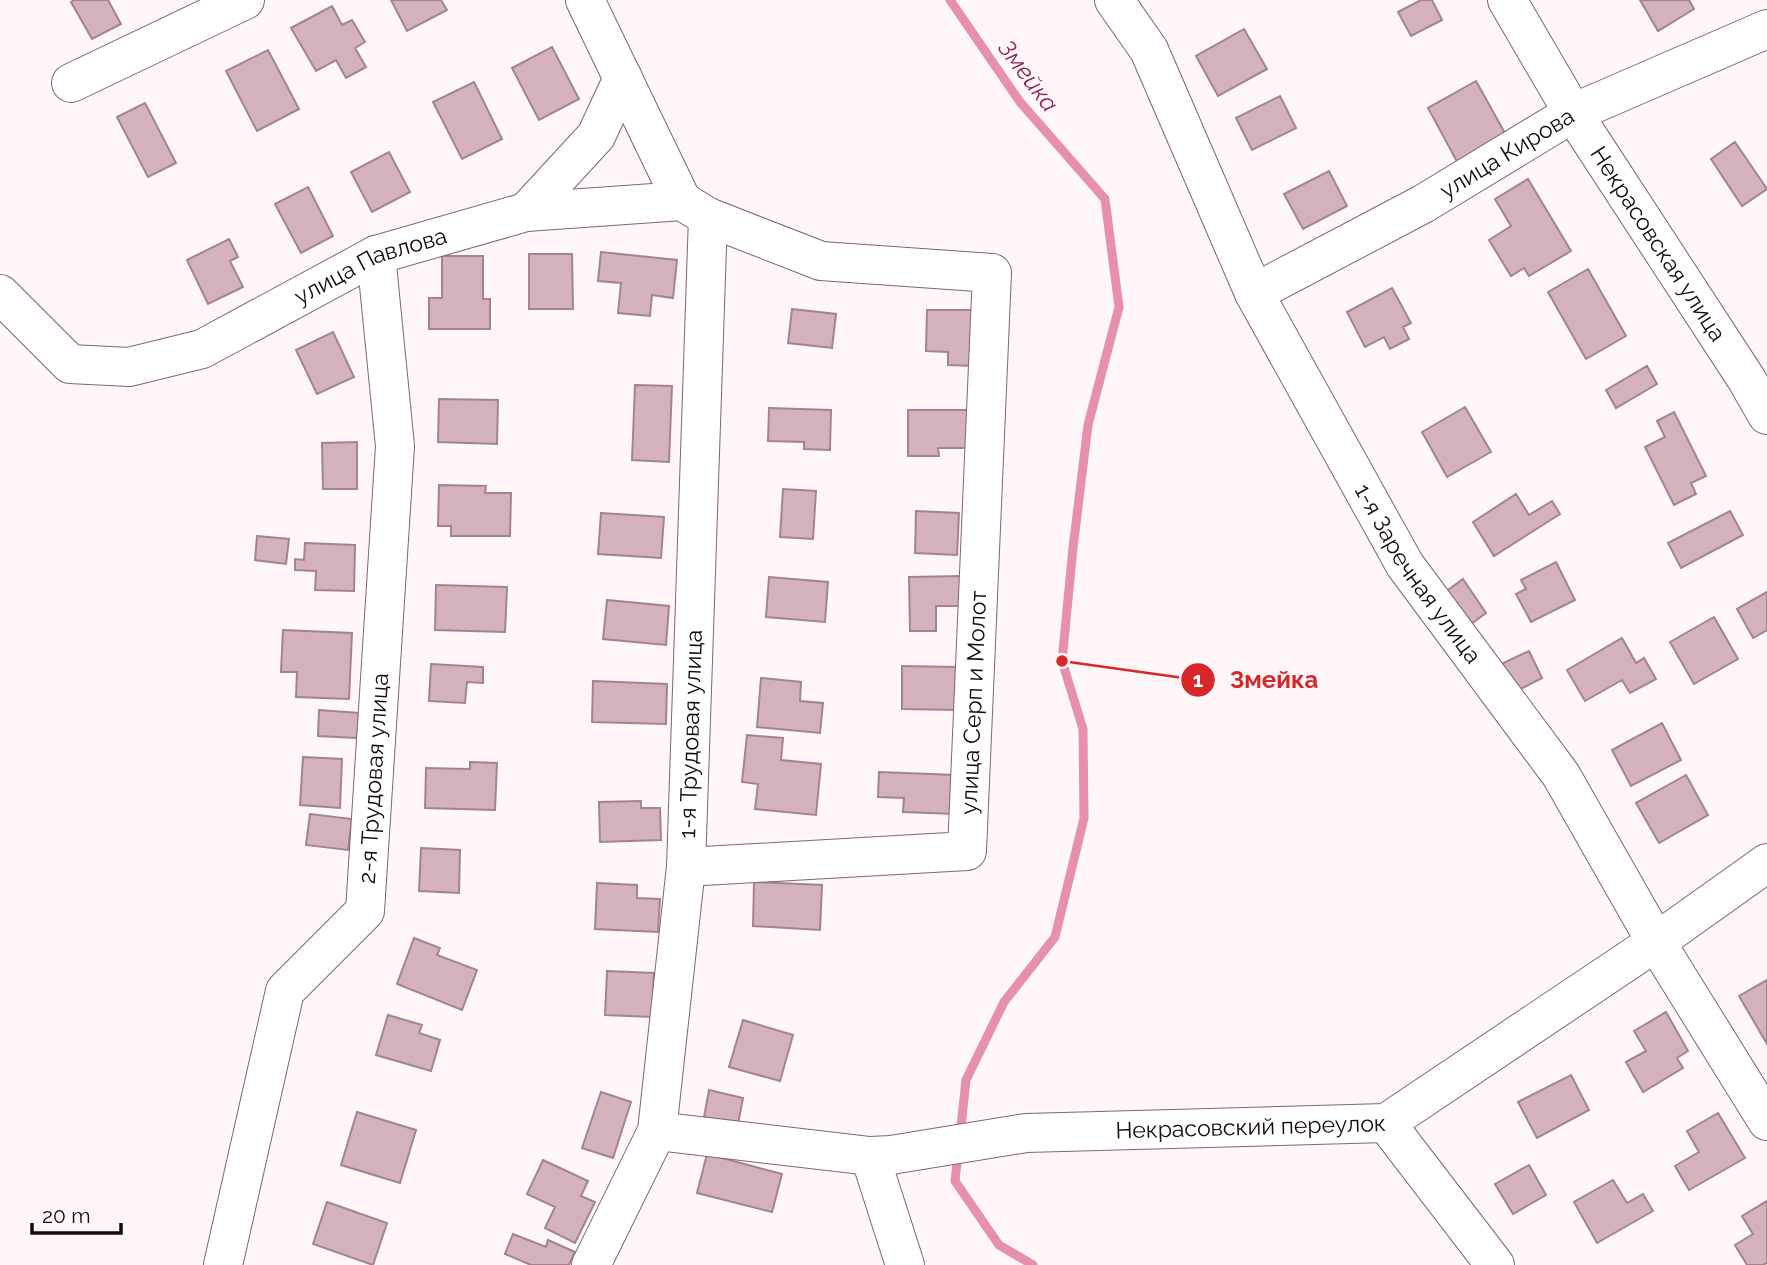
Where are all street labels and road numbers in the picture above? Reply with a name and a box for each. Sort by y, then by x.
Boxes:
street label: улица Кирова [1435,102,1579,204]
street label: Некрасовская улица [1585,141,1732,346]
street label: улица Павлова [289,221,450,310]
street label: 1-я Заречная улица [1350,479,1487,668]
street label: улица Серп и Молот [955,590,991,815]
street label: 1-я Трудовая улица [673,629,707,839]
street label: 2-я Трудовая улица [353,672,393,885]
street label: Некрасовский переулок [1115,1109,1386,1144]

